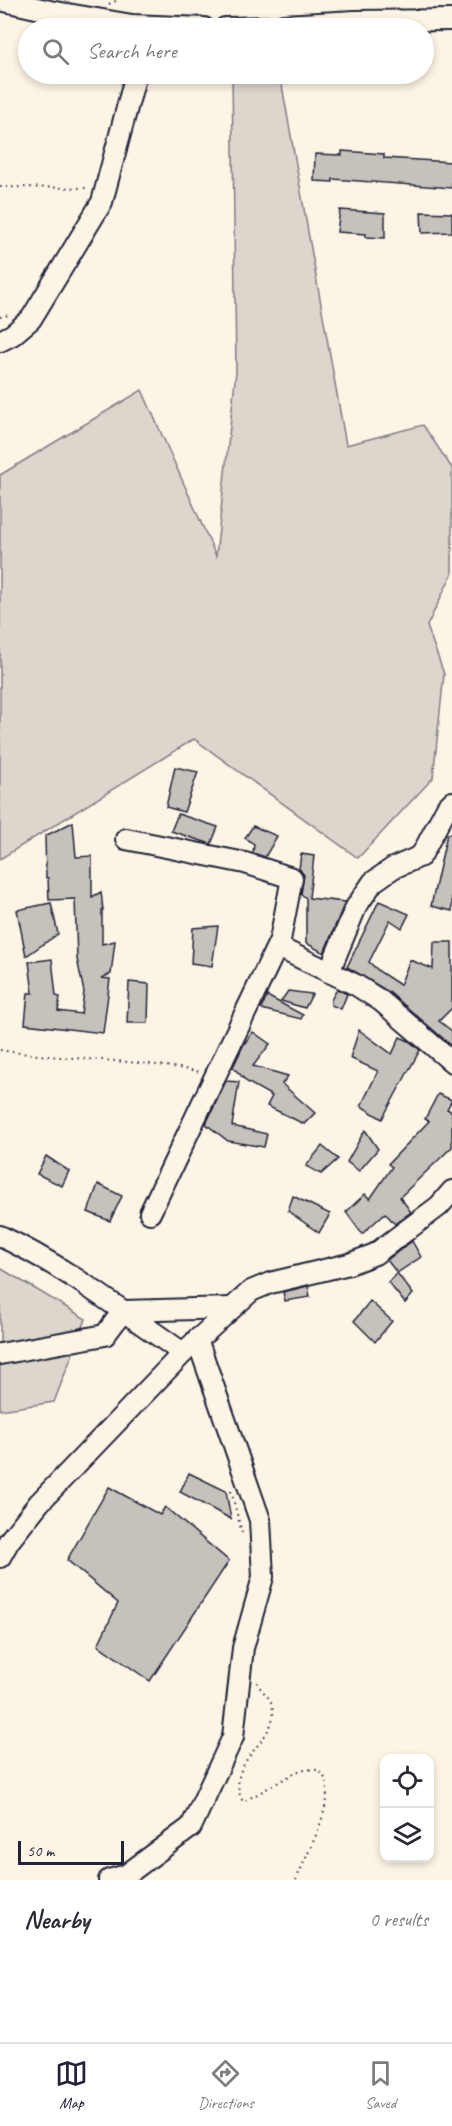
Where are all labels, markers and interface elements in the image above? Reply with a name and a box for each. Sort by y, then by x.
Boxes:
search box [18,18,434,84]
icon: search [39,35,72,68]
text: Search here [87,37,177,65]
map controls [380,1754,434,1862]
button: locate [380,1754,434,1808]
button: layers [380,1808,434,1862]
scale bar [18,1838,124,1866]
text: 50 m [27,1841,54,1861]
text: Nearby [24,1903,89,1936]
text: 0 results [369,1907,428,1932]
tab: Map [55,2057,88,2113]
tab: Directions [198,2057,254,2113]
tab: Saved [364,2057,397,2113]

